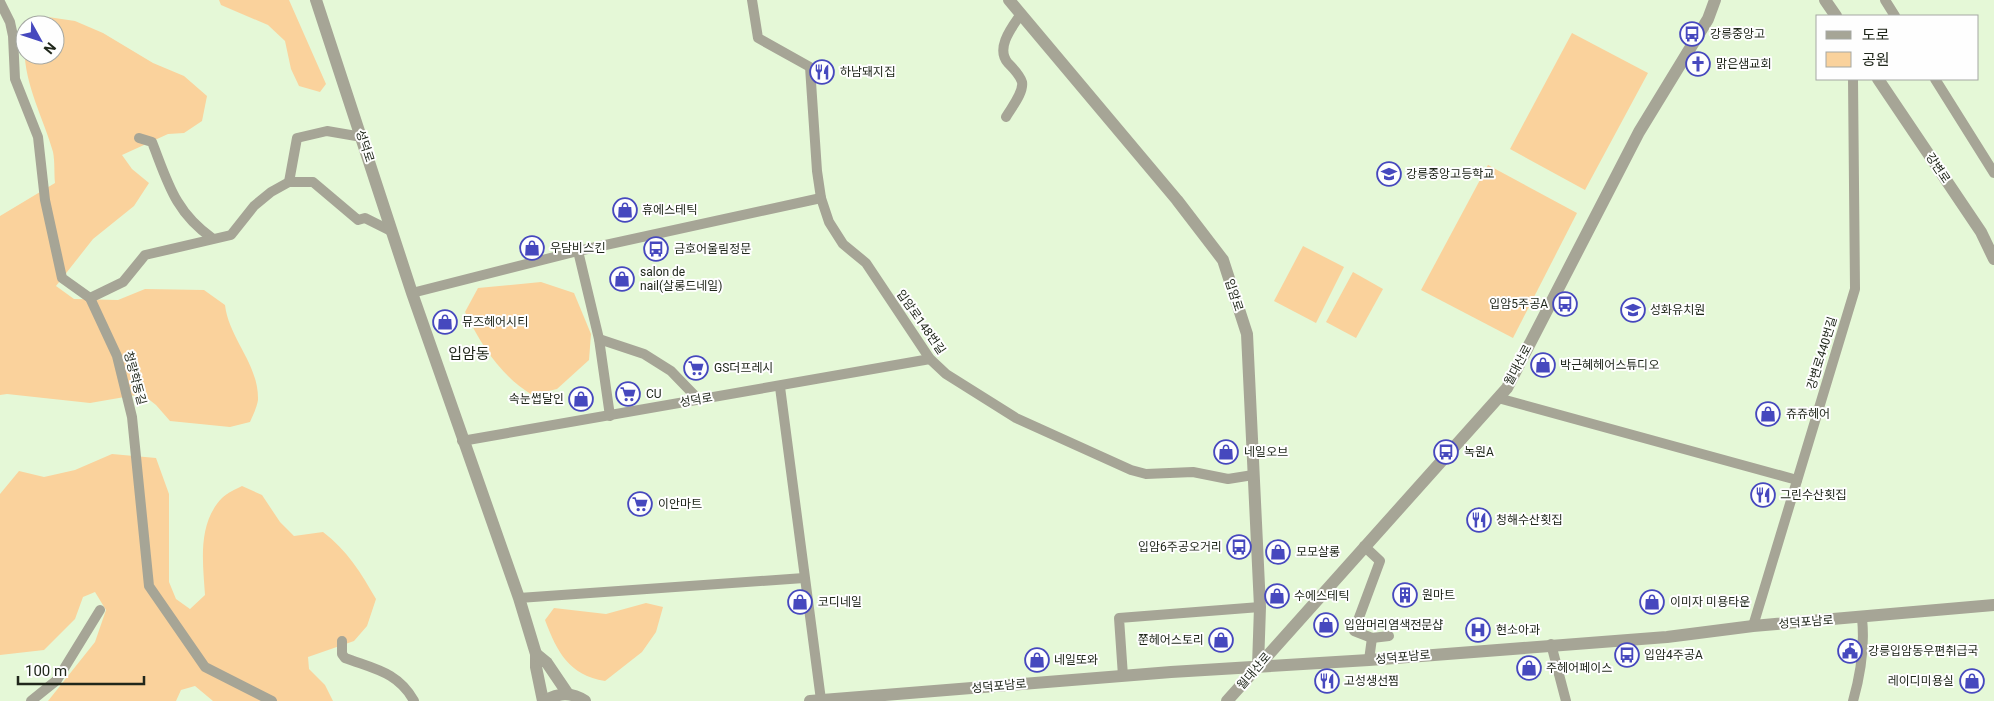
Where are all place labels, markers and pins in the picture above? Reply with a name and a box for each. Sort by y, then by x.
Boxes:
bus stop icon: 강릉중앙고 [1679,21,1705,47]
place label: 강릉중앙고 [1710,27,1765,41]
church icon: 맑은샘교회 [1685,51,1711,77]
place label: 맑은샘교회 [1716,57,1771,71]
restaurant icon: 하남돼지집 [809,59,835,85]
place label: 하남돼지집 [840,65,895,79]
school or university icon: 강릉중앙고등학교 [1376,161,1402,187]
place label: 강릉중앙고등학교 [1406,167,1494,181]
shop icon: 휴에스테틱 [612,197,638,223]
place label: 휴에스테틱 [642,203,697,217]
shop icon: 우담비스킨 [519,235,545,261]
bus stop icon: 금호어울림정문 [643,236,669,262]
place label: 우담비스킨 [550,241,605,255]
place label: 금호어울림정문 [674,242,751,256]
place label: salon de nail(살롱드네일) [640,265,722,293]
shop icon: salon de nail(살롱드네일) [609,266,635,292]
bus stop icon: 입암5주공A [1552,291,1578,317]
place label: 입암5주공A [1489,297,1548,311]
school or university icon: 성화유치원 [1620,297,1646,323]
place label: 성화유치원 [1650,303,1705,317]
shop icon: 뮤즈헤어시티 [432,309,458,335]
place label: 뮤즈헤어시티 [462,315,528,329]
shop icon: 박근혜헤어스튜디오 [1530,352,1556,378]
supermarket icon: GS더프레시 [683,355,709,381]
place label: 박근혜헤어스튜디오 [1560,358,1659,372]
place label: GS더프레시 [714,361,773,375]
supermarket icon: CU [615,381,641,407]
shop icon: 속눈썹달인 [568,386,594,412]
place label: CU [646,387,662,401]
place label: 속눈썹달인 [509,392,564,406]
shop icon: 쥬쥬헤어 [1755,401,1781,427]
place label: 쥬쥬헤어 [1786,407,1830,421]
shop icon: 네일오브 [1213,439,1239,465]
bus stop icon: 녹원A [1433,439,1459,465]
place label: 네일오브 [1244,445,1288,459]
place label: 녹원A [1464,445,1494,459]
restaurant icon: 그린수산횟집 [1750,482,1776,508]
place label: 그린수산횟집 [1780,488,1846,502]
supermarket icon: 이안마트 [627,491,653,517]
place label: 이안마트 [658,497,702,511]
restaurant icon: 청해수산횟집 [1466,507,1492,533]
place label: 청해수산횟집 [1496,513,1562,527]
bus stop icon: 입암6주공오거리 [1226,534,1252,560]
shop icon: 모모살롱 [1265,539,1291,565]
place label: 입암6주공오거리 [1138,540,1222,554]
place label: 모모살롱 [1296,545,1340,559]
building icon: 원마트 [1392,582,1418,608]
shop icon: 수에스테틱 [1264,583,1290,609]
place label: 원마트 [1422,588,1455,602]
shop icon: 코디네일 [787,589,813,615]
place label: 수에스테틱 [1294,589,1349,603]
shop icon: 이미자 미용타운 [1639,589,1665,615]
place label: 코디네일 [818,595,862,609]
place label: 이미자 미용타운 [1670,595,1750,609]
shop icon: 입암머리염색전문샵 [1313,612,1339,638]
hospital icon: 현소아과 [1465,617,1491,643]
place label: 입암머리염색전문샵 [1344,618,1443,632]
place label: 현소아과 [1496,623,1540,637]
shop icon: 쭌헤어스토리 [1208,627,1234,653]
place label: 쭌헤어스토리 [1138,633,1204,647]
public building icon: 강릉입암동우편취급국 [1837,638,1863,664]
bus stop icon: 입암4주공A [1614,642,1640,668]
place label: 강릉입암동우편취급국 [1868,644,1978,658]
shop icon: 네일또와 [1024,647,1050,673]
place label: 입암4주공A [1644,648,1703,662]
place label: 네일또와 [1054,653,1098,667]
shop icon: 주헤어페이스 [1516,655,1542,681]
place label: 주헤어페이스 [1546,661,1612,675]
restaurant icon: 고성생선찜 [1314,668,1340,694]
shop icon: 레이디미용실 [1959,668,1985,694]
place label: 고성생선찜 [1344,674,1399,688]
place label: 레이디미용실 [1888,674,1954,688]

